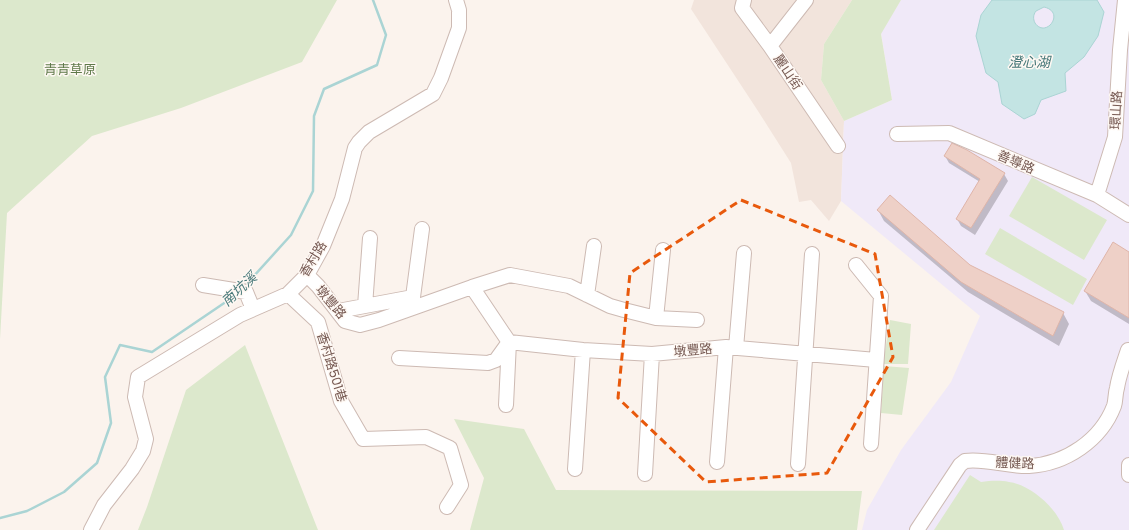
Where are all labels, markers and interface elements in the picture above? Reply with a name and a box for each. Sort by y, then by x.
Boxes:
street label: 麗山街 [769,51,807,93]
water label: 澄心湖 [1008,52,1052,72]
park label: 青青草原 [44,60,96,79]
street label: 環山路 [1105,90,1127,130]
street label: 善導路 [994,146,1038,178]
street label: 香村路 [295,237,331,281]
water label: 南坑溪 [217,266,263,311]
street label: 墩豐路 [311,281,351,323]
street label: 香村路501巷 [312,330,352,404]
street label: 墩豐路 [673,339,713,361]
street label: 體健路 [995,453,1035,473]

